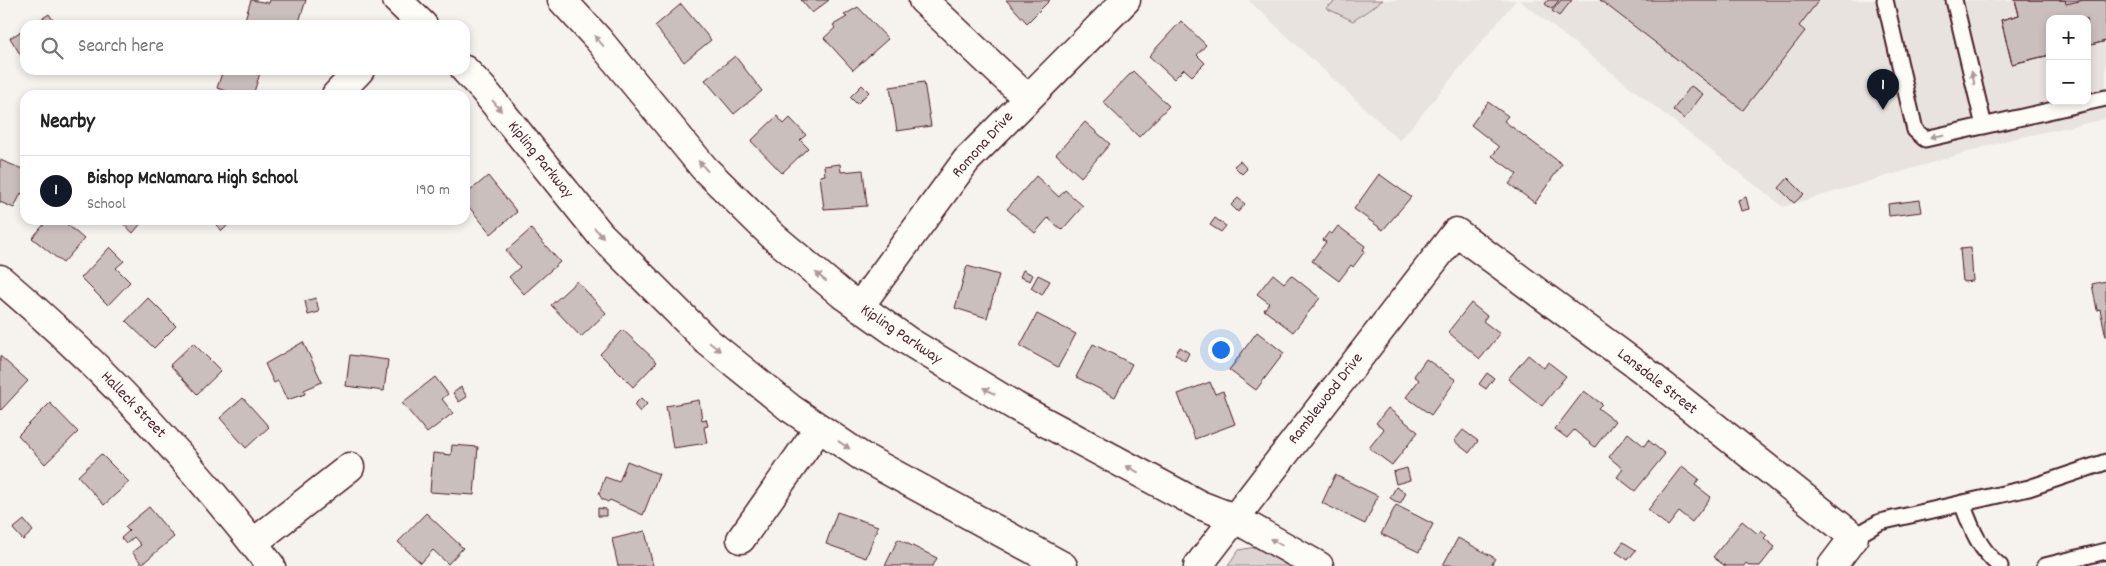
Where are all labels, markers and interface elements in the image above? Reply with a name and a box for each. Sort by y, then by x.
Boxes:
map controls [2046,15,2091,105]
button: + [2046,15,2091,60]
search box [20,20,470,75]
icon: search [38,34,66,62]
text: Search here [78,34,164,61]
one-way arrow [593,34,604,47]
button: − [2046,60,2091,105]
pin: 1 [1867,69,1899,110]
one-way arrow [1969,71,1977,86]
one-way arrow [492,99,503,112]
street label: Romona Drive [947,107,1019,183]
text: Nearby [40,108,95,138]
street label: Kipling Parkway [501,116,579,204]
one-way arrow [1929,132,1944,140]
one-way arrow [697,160,709,172]
text: Bishop McNamara High School [87,166,298,193]
text: 1 [54,179,58,202]
text: 190 m [416,179,450,202]
text: School [87,193,126,216]
one-way arrow [593,226,605,238]
one-way arrow [815,271,828,282]
street label: Kipling Parkway [856,299,947,371]
your location [1208,337,1234,363]
one-way arrow [708,342,721,352]
street label: Lansdale Street [1612,343,1702,421]
street label: Ramblewood Drive [1283,348,1369,450]
street label: Halleck Street [95,366,171,444]
one-way arrow [981,387,996,395]
one-way arrow [837,440,851,450]
one-way arrow [1125,464,1138,473]
one-way arrow [1269,538,1284,546]

